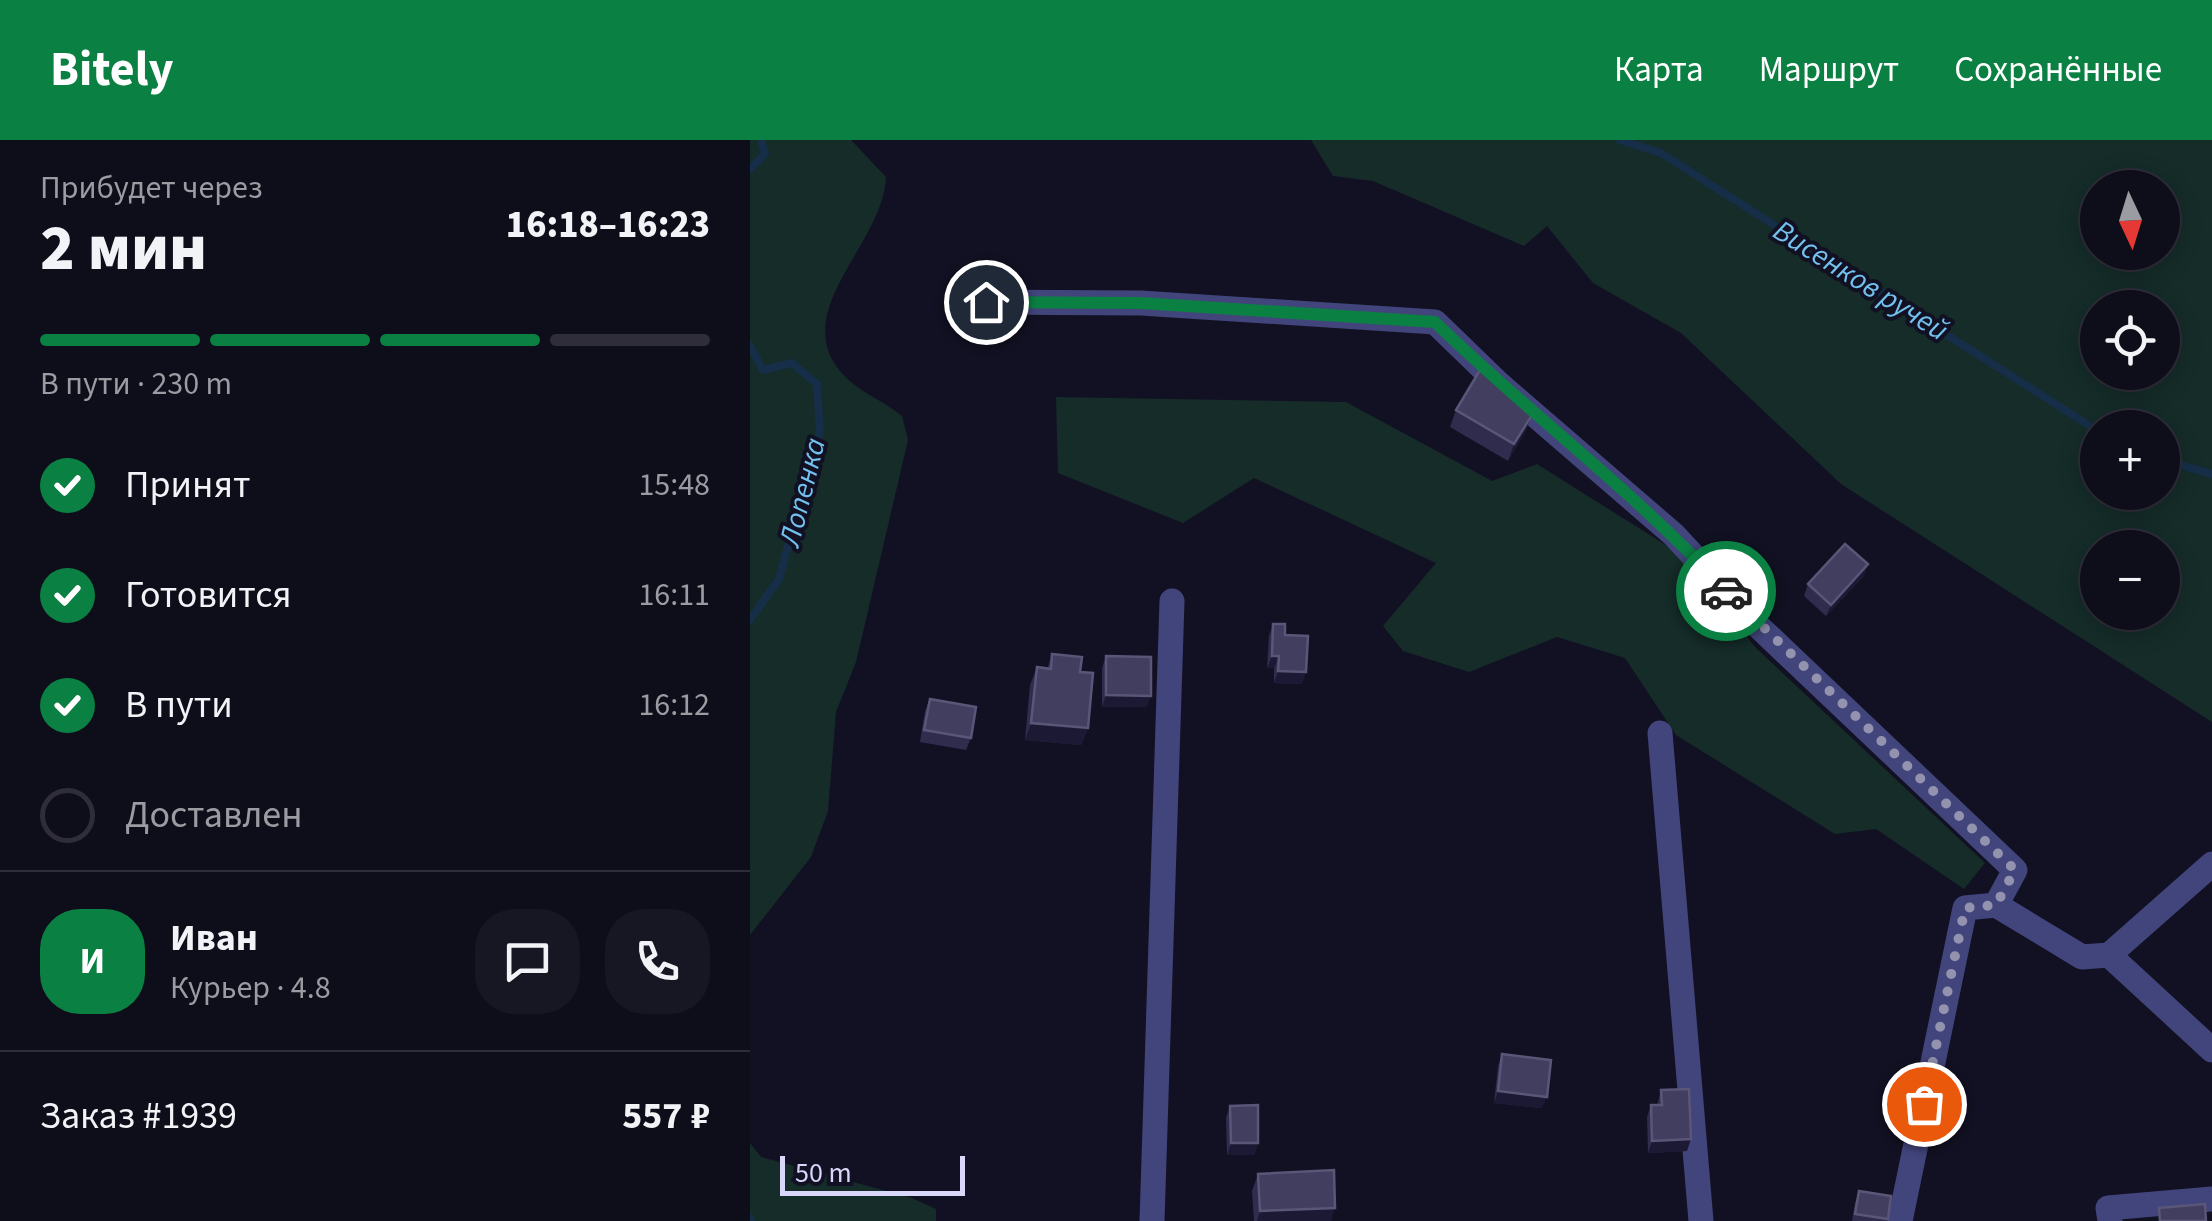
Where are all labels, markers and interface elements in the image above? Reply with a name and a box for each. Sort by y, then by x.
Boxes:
text: Bitely [50,36,173,104]
text: Карта [1614,45,1704,95]
text: Маршрут [1759,45,1899,95]
text: Сохранённые [1954,45,2162,95]
text: Прибудет через [40,165,263,211]
north arrow [2080,170,2180,270]
map controls [2080,170,2180,630]
text: 16:18–16:23 [506,198,710,252]
text: 2 мин [40,202,207,295]
water label: Висенков ручей [1765,209,1956,351]
pin [944,260,1029,345]
icon: home [959,275,1014,330]
button: locate [2080,290,2180,390]
text: В пути · 230 m [40,361,232,407]
button: + [2080,410,2180,510]
water label: Лопенка [768,433,837,553]
icon: check [40,458,95,513]
text: Принят [125,458,250,512]
text: 15:48 [638,462,710,508]
button: − [2080,530,2180,630]
courier [1676,541,1776,641]
icon: car [1699,564,1754,619]
icon: check [40,568,95,623]
text: Готовится [125,568,292,622]
text: 16:11 [638,572,710,618]
icon: check [40,678,95,733]
text: В пути [125,678,233,732]
text: 16:12 [638,682,710,728]
text: Доставлен [125,788,303,842]
button: chat [475,909,580,1014]
button: phone [605,909,710,1014]
text: Иван [170,911,258,965]
text: И [80,934,105,988]
text: Курьер · 4.8 [170,965,331,1011]
pin [1882,1062,1967,1147]
icon: bag [1897,1077,1952,1132]
text: Заказ #1939 [40,1089,237,1143]
text: 557 ₽ [622,1089,710,1143]
scale bar [780,1151,965,1196]
text: 50 m [795,1153,852,1193]

